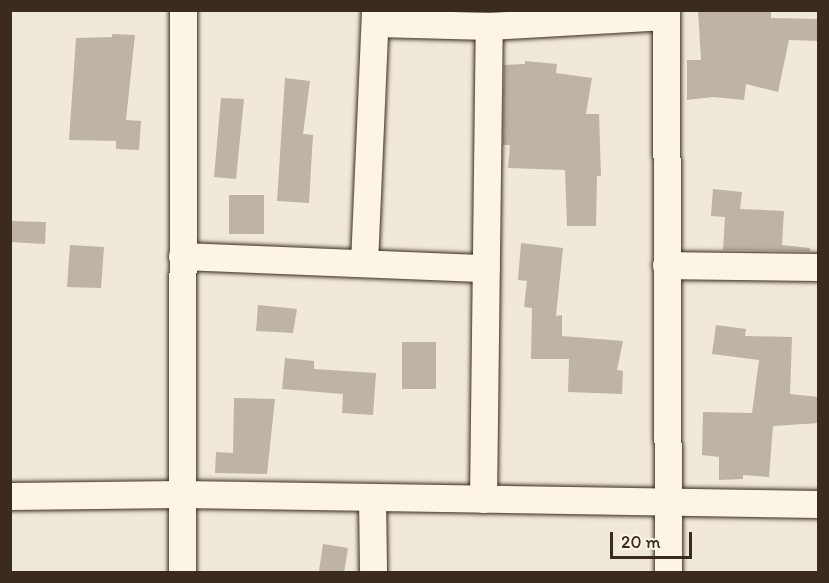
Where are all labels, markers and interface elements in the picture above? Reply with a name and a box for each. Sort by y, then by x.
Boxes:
scale bar [613,520,696,558]
text: 20 m [621,531,661,553]

